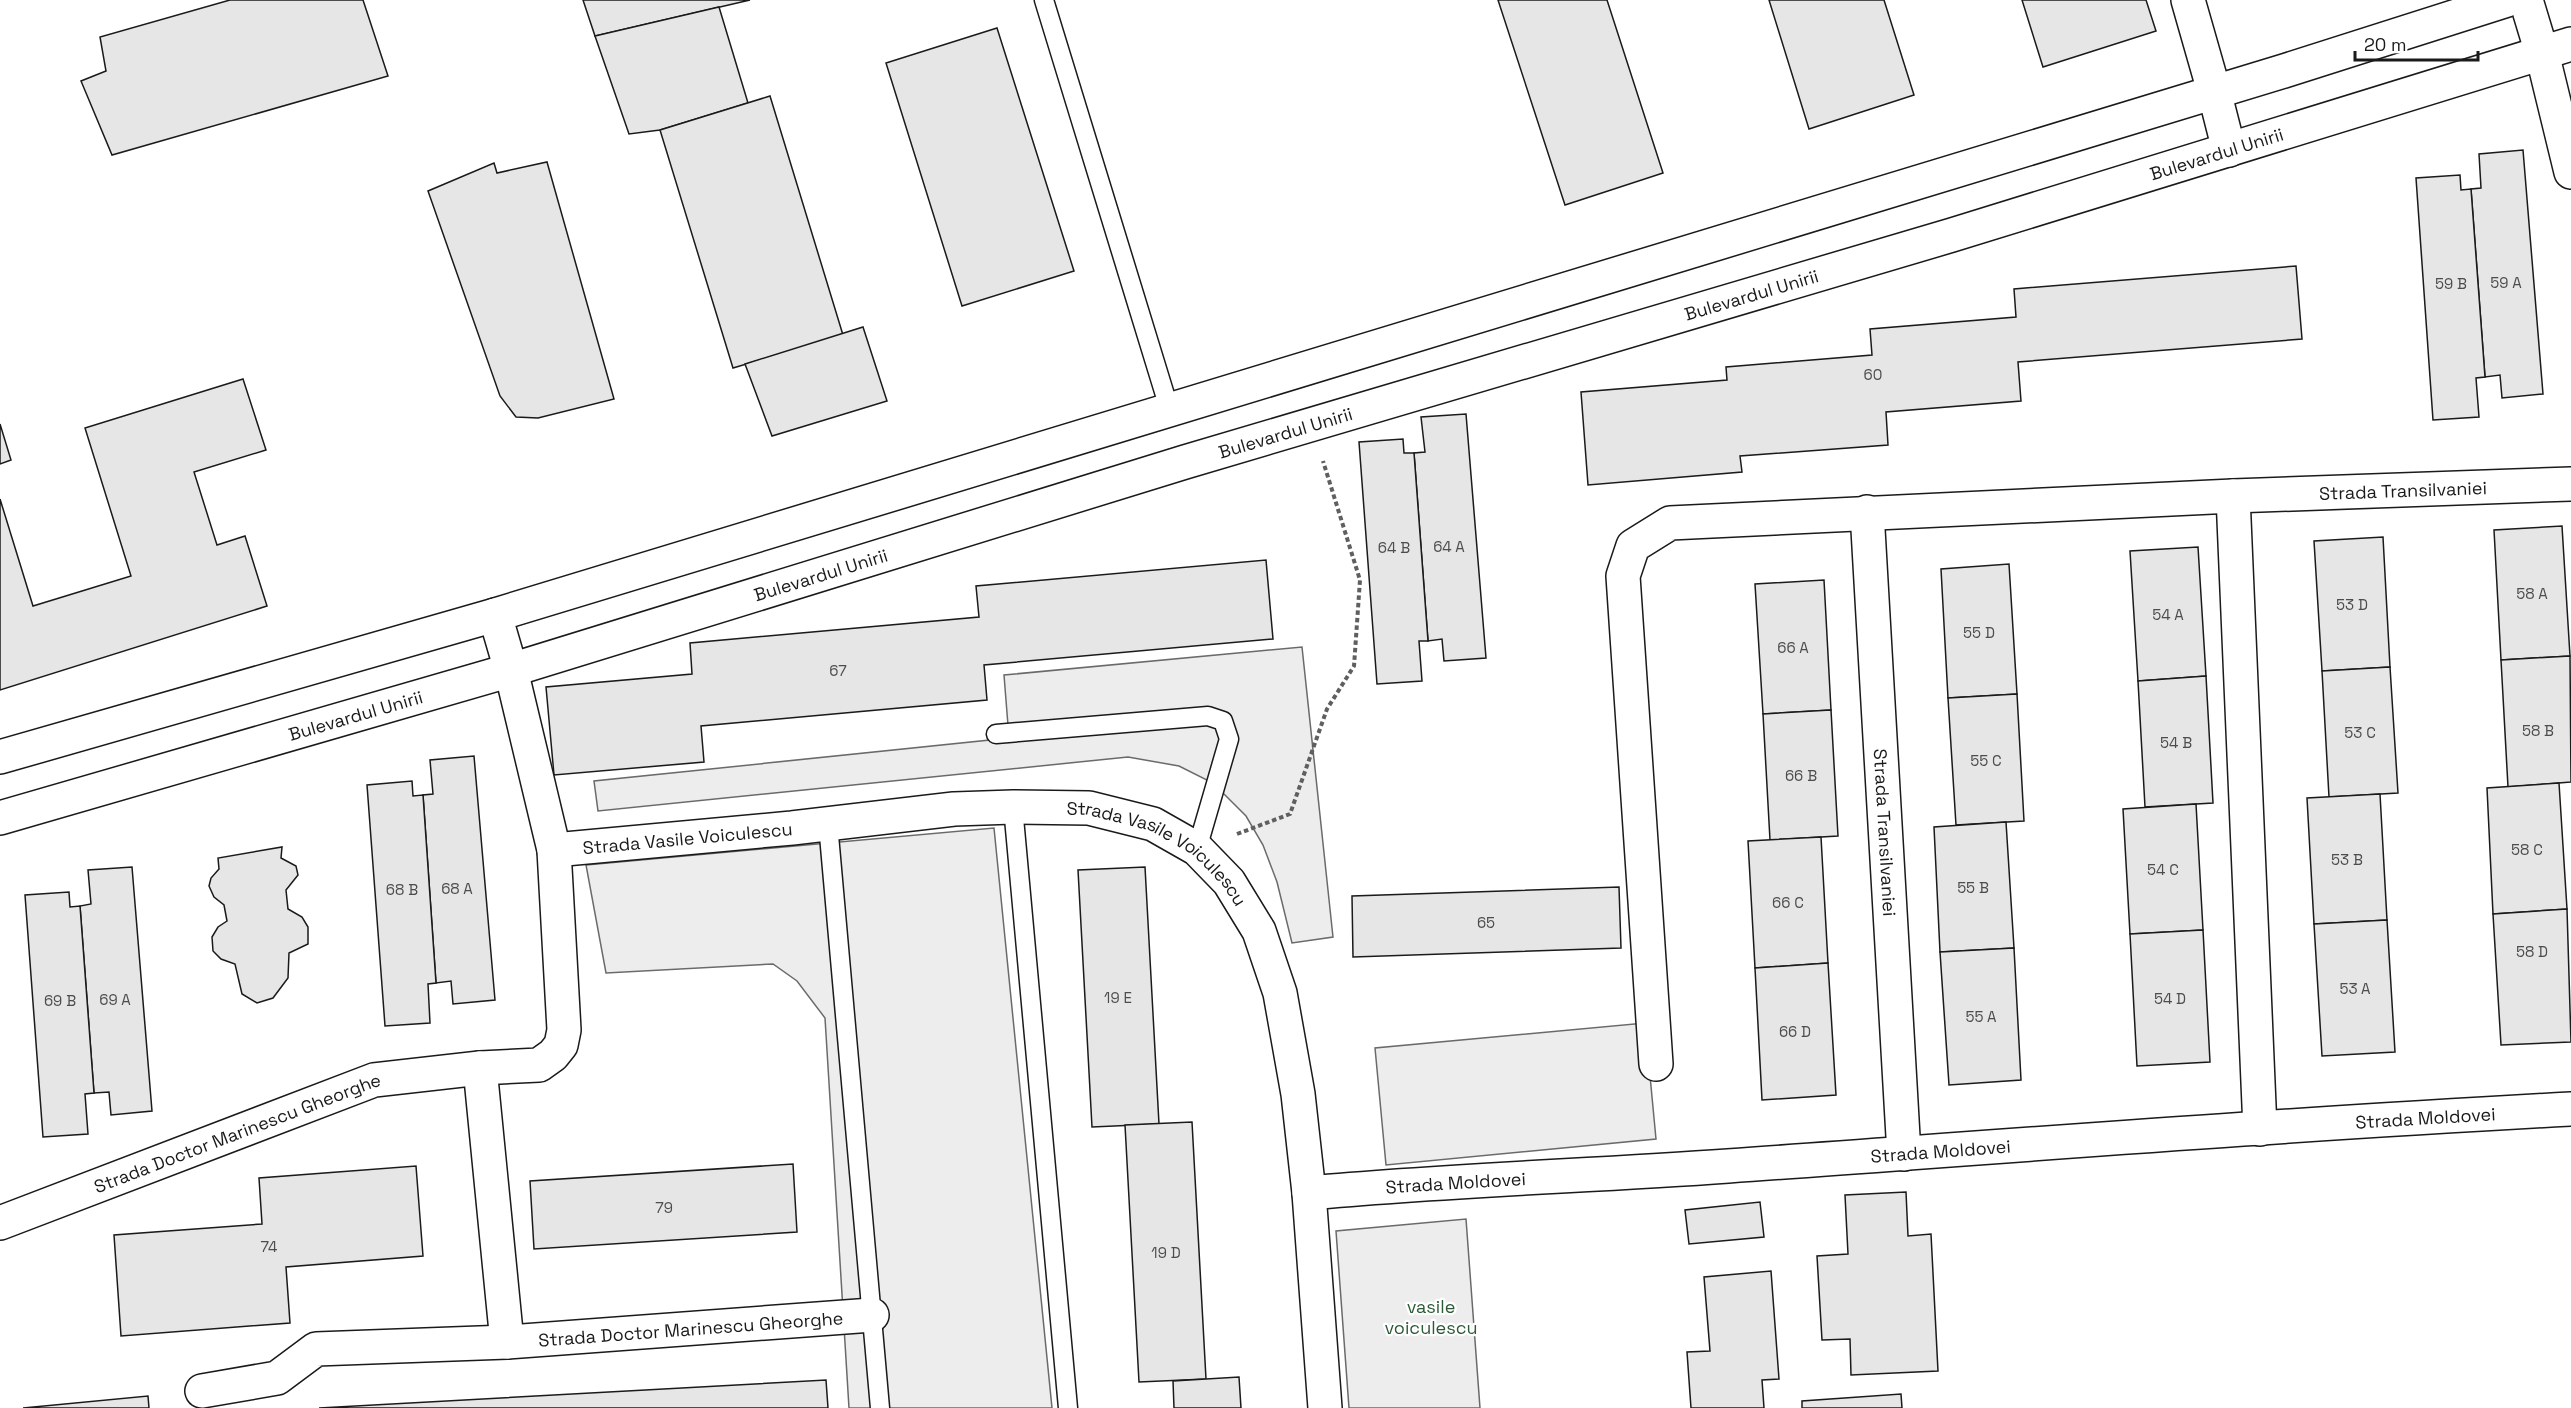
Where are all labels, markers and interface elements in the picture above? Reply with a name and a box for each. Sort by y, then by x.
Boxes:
scale bar [2355,24,2478,62]
text: 20 m [2364,33,2407,56]
street label: Bulevardul Unirii [2147,122,2286,185]
street label: Bulevardul Unirii [1682,264,1821,325]
house number: 59 A [2490,273,2522,292]
house number: 59 B [2435,274,2467,293]
house number: 60 [1864,365,1882,384]
street label: Bulevardul Unirii [1216,402,1355,463]
street label: Strada Transilvaniei [2319,475,2487,504]
house number: 64 A [1433,537,1465,556]
house number: 64 B [1378,538,1410,557]
street label: Bulevardul Unirii [751,543,890,606]
house number: 58 A [2516,584,2548,603]
house number: 53 D [2336,595,2368,614]
house number: 54 A [2152,605,2184,624]
house number: 55 D [1963,623,1995,642]
house number: 66 A [1777,638,1809,657]
house number: 67 [829,661,847,680]
street label: Bulevardul Unirii [286,685,425,745]
house number: 58 B [2522,721,2554,740]
house number: 53 C [2344,723,2376,742]
house number: 54 B [2160,733,2192,752]
street label: Strada Transilvaniei [1869,748,1902,917]
house number: 55 C [1970,751,2002,770]
house number: 66 B [1785,766,1817,785]
street label: Strada Vasile Voiculescu [1066,796,1252,910]
street label: Strada Vasile Voiculescu [581,817,793,859]
house number: 58 C [2511,840,2543,859]
house number: 53 B [2331,850,2363,869]
house number: 54 C [2147,860,2179,879]
house number: 55 B [1957,878,1989,897]
house number: 68 A [441,879,473,898]
house number: 68 B [386,880,418,899]
house number: 66 C [1772,893,1804,912]
house number: 65 [1477,913,1495,932]
house number: 58 D [2516,942,2548,961]
house number: 53 A [2339,979,2371,998]
house number: 19 E [1104,988,1132,1007]
house number: 54 D [2154,989,2186,1008]
house number: 69 A [99,990,131,1009]
house number: 69 B [44,991,76,1010]
house number: 55 A [1965,1007,1997,1026]
house number: 66 D [1779,1022,1811,1041]
street label: Strada Doctor Marinescu Gheorghe [90,1068,382,1198]
street label: Strada Moldovei [2355,1102,2496,1133]
street label: Strada Moldovei [1870,1134,2011,1167]
street label: Strada Moldovei [1385,1166,1526,1198]
house number: 79 [655,1198,673,1217]
house number: 74 [261,1237,277,1256]
house number: 19 D [1151,1243,1181,1262]
park label: vasile voiculescu [1385,1295,1477,1339]
street label: Strada Doctor Marinescu Gheorghe [537,1306,844,1351]

